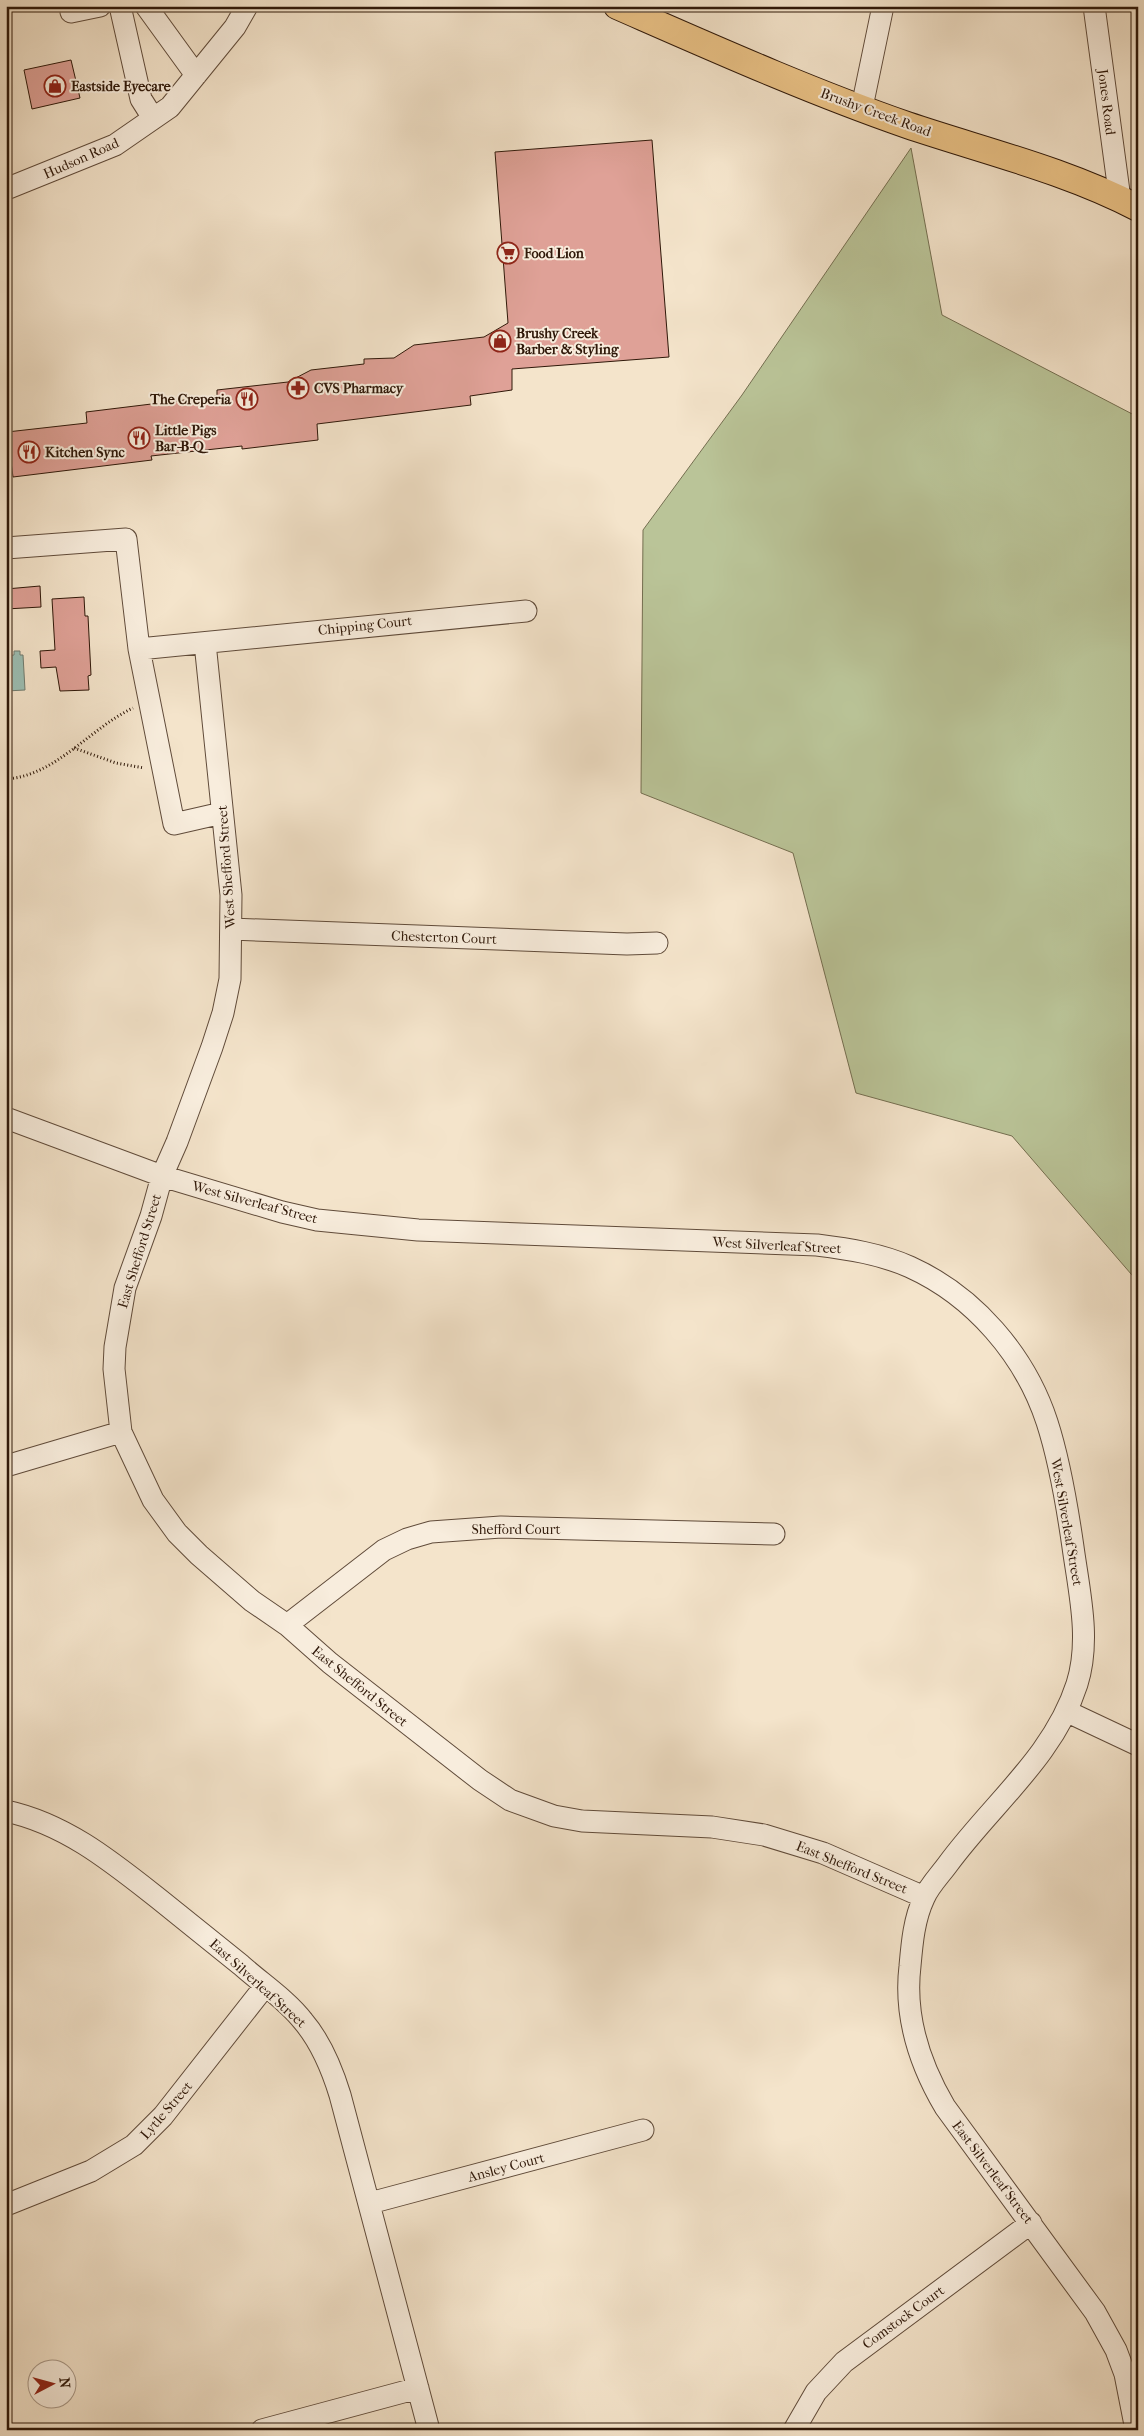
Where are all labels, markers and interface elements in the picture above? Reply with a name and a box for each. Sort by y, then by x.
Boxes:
street label: Jones Road [1094,67,1119,136]
shop icon: Eastside Eyecare [43,74,67,98]
place label: Eastside Eyecare [71,78,171,95]
street label: Brushy Creek Road [818,85,934,140]
street label: Hudson Road [41,134,122,183]
supermarket icon: Food Lion [496,241,520,265]
place label: Food Lion [523,245,585,262]
place label: Brushy Creek Barber & Styling [516,325,619,358]
shop icon: Brushy Creek Barber & Styling [488,329,512,353]
pharmacy icon: CVS Pharmacy [286,376,310,400]
place label: CVS Pharmacy [314,380,405,397]
restaurant icon: The Creperia [235,387,259,411]
place label: The Creperia [149,391,232,408]
place label: Little Pigs Bar-B-Q [155,422,217,455]
restaurant icon: Little Pigs Bar-B-Q [127,426,151,450]
restaurant icon: Kitchen Sync [17,440,41,464]
place label: Kitchen Sync [45,444,126,461]
street label: Chipping Court [317,612,413,639]
street label: West Shefford Street [214,805,239,930]
street label: Chesterton Court [391,927,497,948]
street label: West Silverleaf Street [189,1177,319,1227]
street label: East Shefford Street [114,1192,165,1310]
street label: West Silverleaf Street [711,1234,842,1257]
street label: West Silverleaf Street [1047,1456,1086,1587]
street label: Shefford Court [472,1521,560,1538]
street label: East Shefford Street [308,1642,411,1730]
street label: East Shefford Street [794,1837,910,1898]
street label: East Silverleaf Street [206,1935,310,2031]
street label: Lytle Street [137,2078,196,2143]
street label: East Silverleaf Street [948,2117,1037,2227]
street label: Ansley Court [465,2149,546,2186]
street label: Comstock Court [859,2282,948,2353]
north arrow [28,2358,78,2408]
text: N [55,2377,73,2389]

